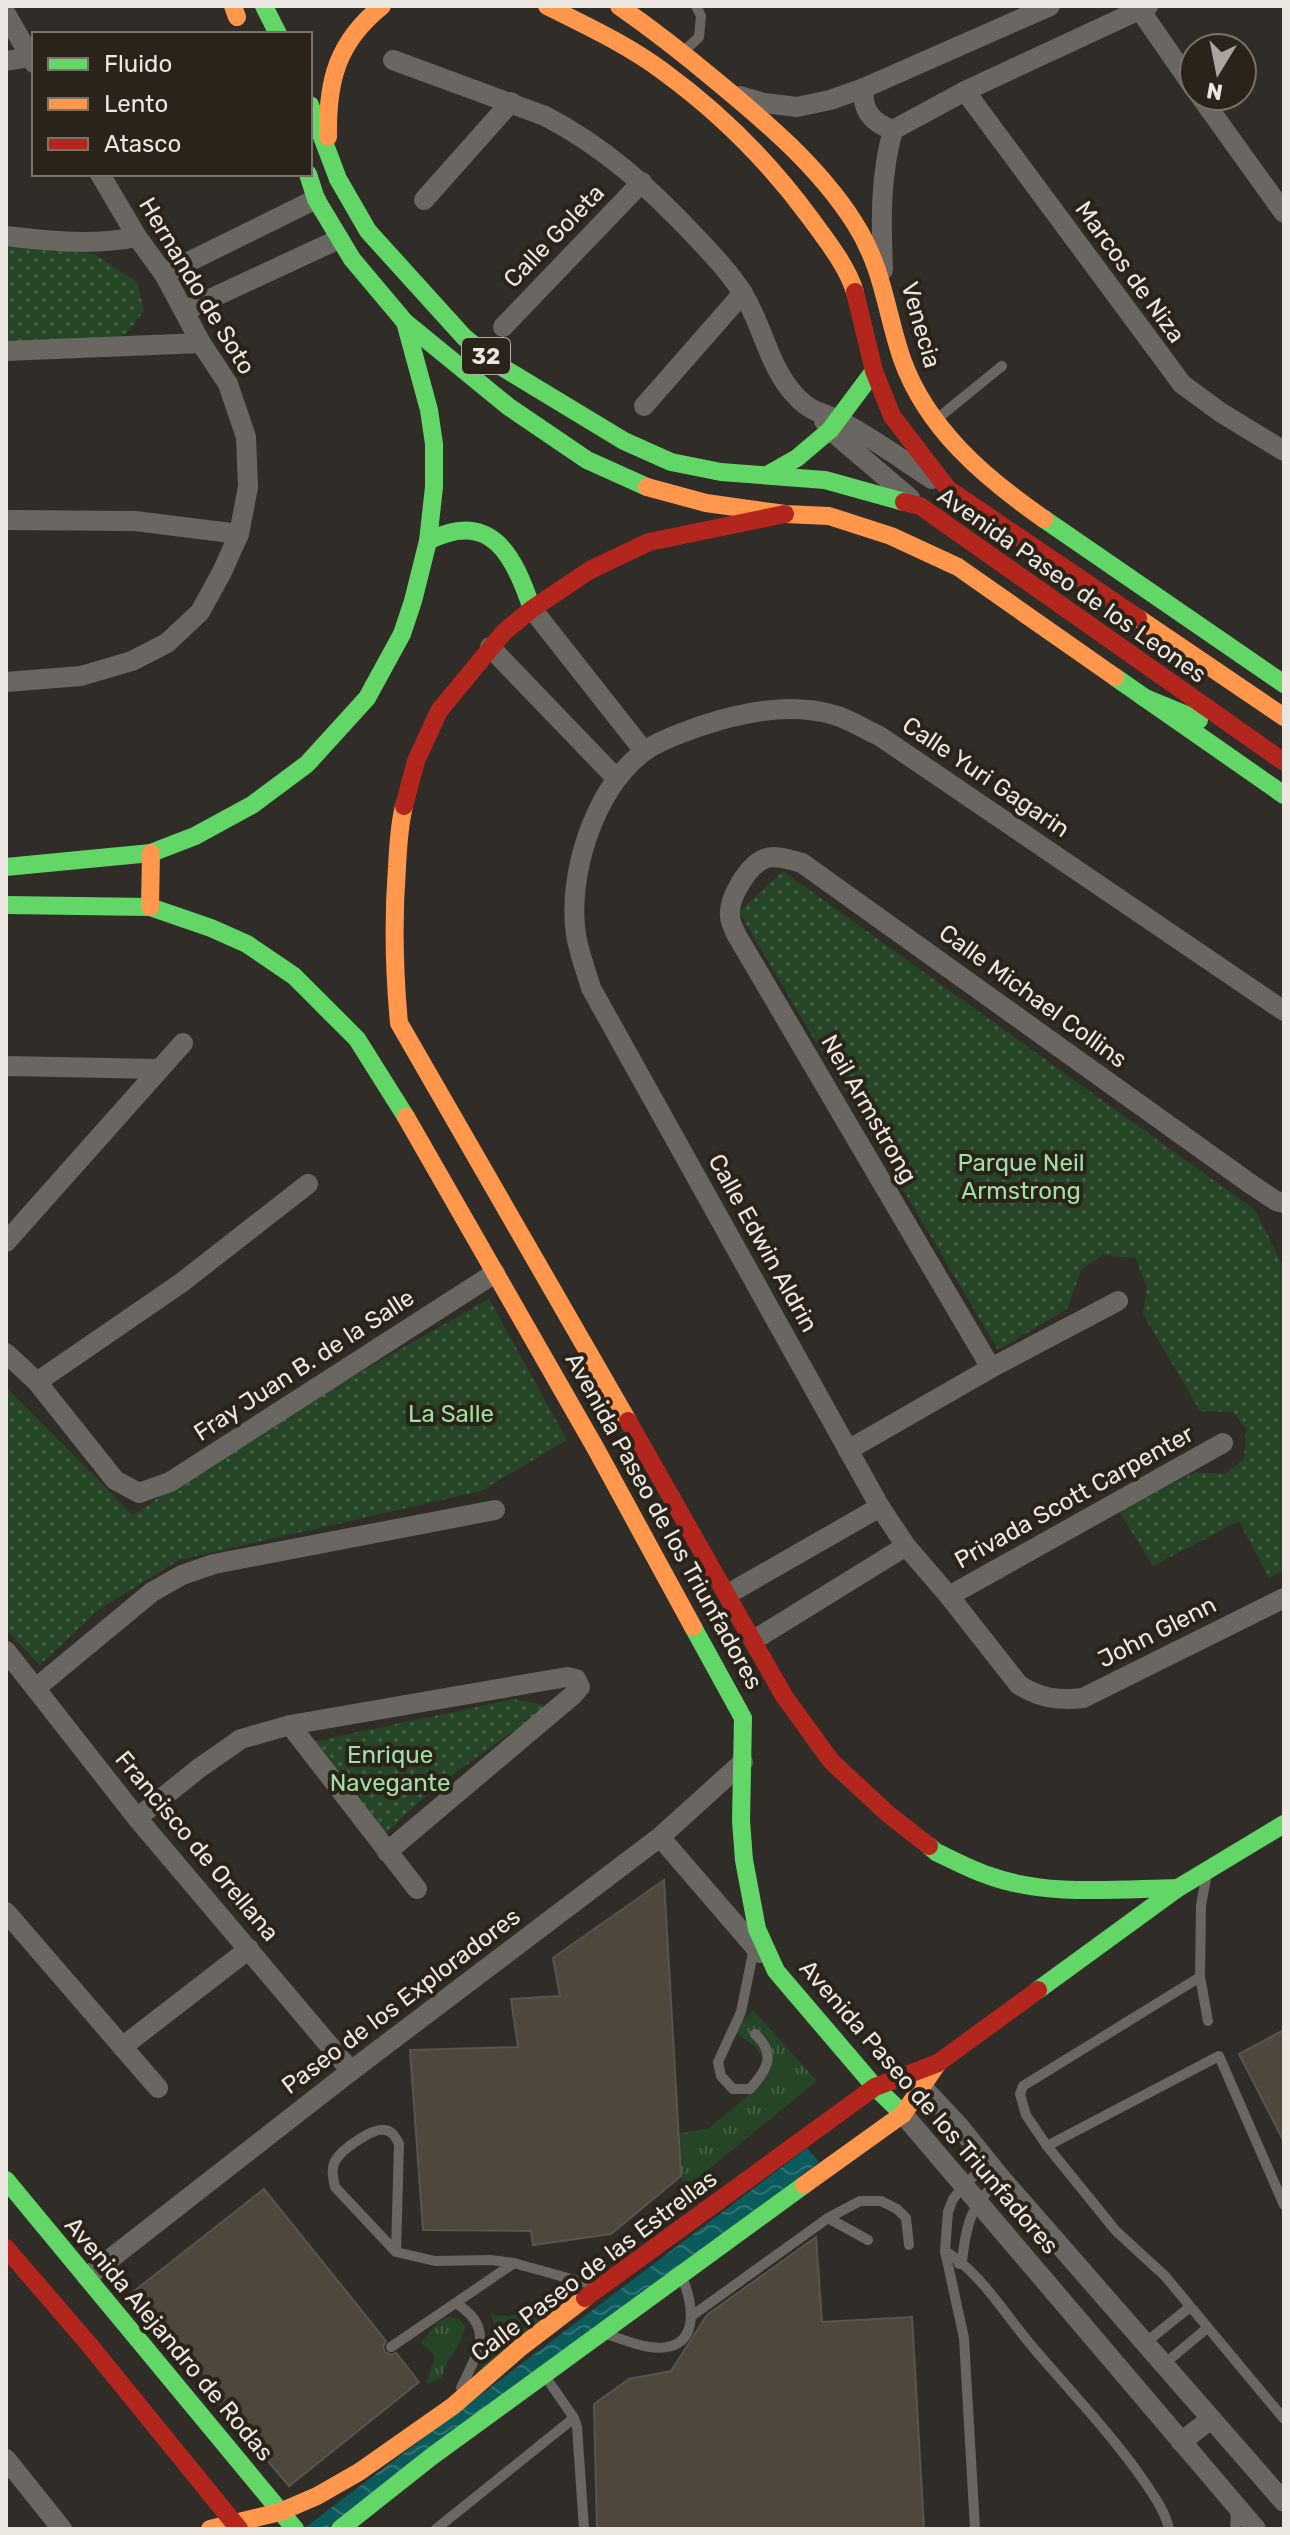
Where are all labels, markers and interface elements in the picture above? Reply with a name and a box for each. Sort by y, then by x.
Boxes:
legend [32,32,312,176]
north arrow [1178,32,1258,112]
text: Fluido [104,50,172,78]
text: N [1204,77,1225,106]
text: Lento [104,90,168,118]
text: Atasco [104,130,181,158]
street label: Calle Goleta [498,179,610,293]
street label: Hernando de Soto [133,193,261,379]
street label: Marcos de Niza [1069,196,1191,348]
street label: Venecia [895,279,947,371]
road number: 32 [462,338,510,374]
street label: Avenida Paseo de los Leones [932,481,1212,689]
street label: Calle Yuri Gagarin [897,711,1075,843]
street label: Calle Michael Collins [934,918,1132,1074]
street label: Neil Armstrong [815,1030,923,1188]
street label: Calle Edwin Aldrin [702,1149,824,1337]
park label: Parque Neil Armstrong [957,1149,1085,1205]
street label: Fray Juan B. de la Salle [189,1283,419,1447]
street label: Avenida Paseo de los Triunfadores [560,1348,768,1694]
park label: La Salle [408,1400,494,1428]
street label: Privada Scott Carpenter [950,1420,1198,1574]
street label: John Glenn [1093,1590,1221,1674]
park label: Enrique Navegante [330,1741,450,1797]
street label: Francisco de Orellana [109,1745,285,1947]
street label: Paseo de los Exploradores [276,1902,526,2100]
street label: Avenida Paseo de los Triunfadores [794,1954,1064,2260]
street label: Calle Paseo de las Estrellas [466,2164,722,2368]
street label: Avenida Alejandro de Rodas [59,2211,279,2467]

